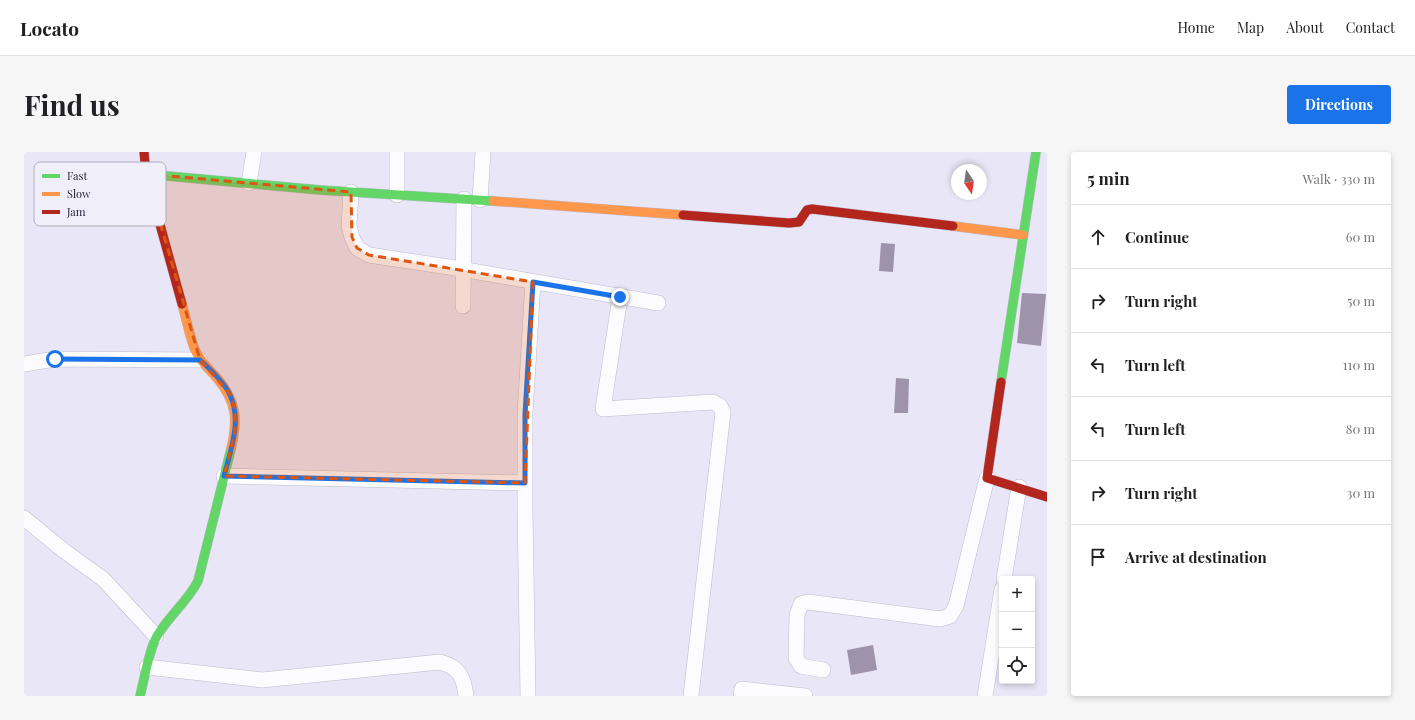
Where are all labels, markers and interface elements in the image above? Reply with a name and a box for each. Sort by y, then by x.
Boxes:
text: Locato [20,15,79,41]
text: Home [1177,18,1215,37]
text: Map [1237,18,1264,37]
text: About [1286,18,1324,37]
text: Contact [1346,18,1395,37]
button: Directions [1287,85,1391,124]
text: Find us [24,86,120,123]
legend [34,162,166,226]
north arrow [951,164,987,200]
text: 5 min [1087,167,1130,189]
text: Fast [67,168,87,183]
text: Walk · 330 m [1302,170,1375,187]
text: Slow [67,186,91,201]
text: Jam [66,204,86,219]
icon: ahead [1087,226,1109,248]
text: Continue [1125,227,1189,247]
text: 60 m [1346,228,1375,245]
route end [611,288,629,306]
icon: right [1087,290,1109,312]
text: Turn right [1125,291,1198,311]
text: 50 m [1347,292,1375,309]
route start [46,350,64,368]
icon: left [1087,354,1109,376]
text: Turn left [1125,355,1186,375]
text: 110 m [1343,356,1375,373]
icon: left [1087,418,1109,440]
text: Turn left [1125,419,1186,439]
text: 80 m [1346,420,1375,437]
icon: right [1087,482,1109,504]
text: Turn right [1125,483,1198,503]
text: 30 m [1347,484,1375,501]
icon: arrive [1087,546,1109,568]
text: Arrive at destination [1125,547,1267,567]
map controls [999,576,1035,684]
button: + [999,576,1035,612]
button: − [999,612,1035,648]
button: locate [999,648,1035,684]

